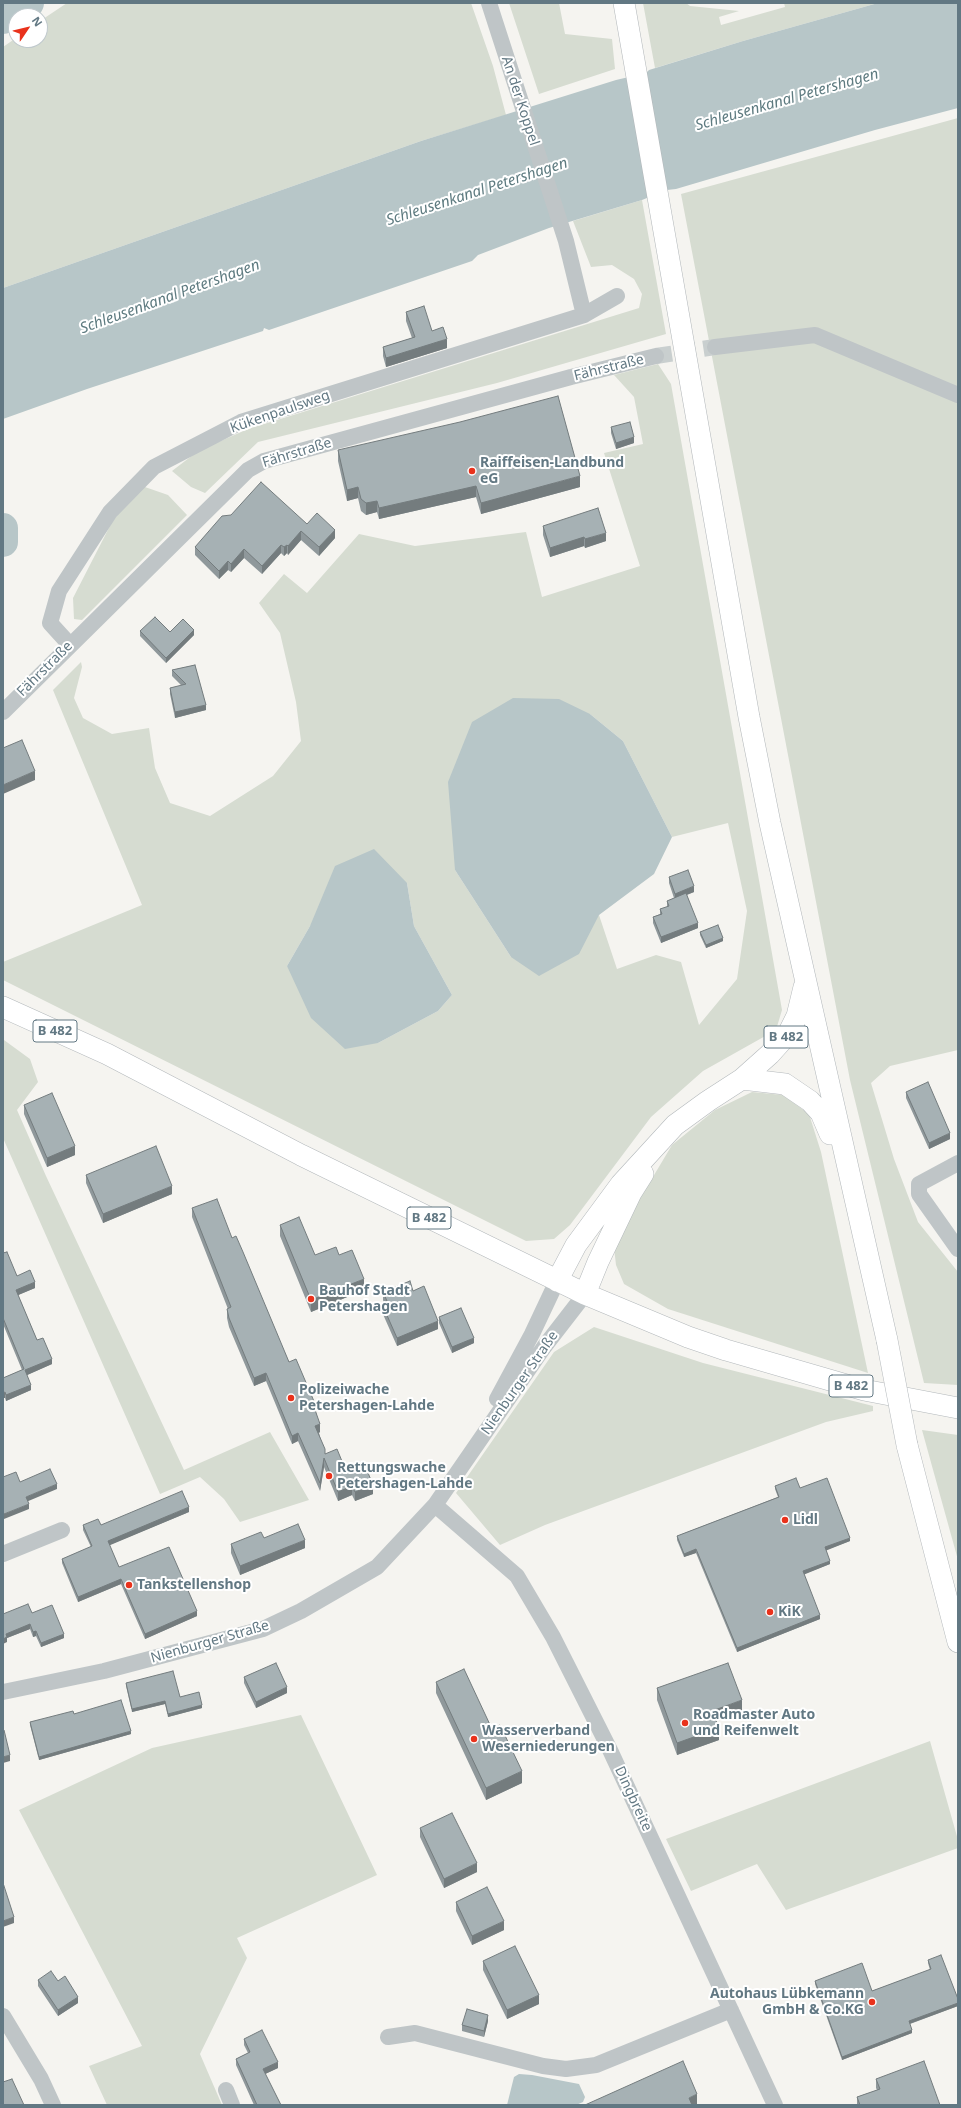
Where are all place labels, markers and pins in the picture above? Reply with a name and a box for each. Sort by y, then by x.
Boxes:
place label: Raiffeisen-Landbund eG [480,455,624,488]
marker: Raiffeisen-Landbund eG [467,466,477,476]
place label: Bauhof Stadt Petershagen [319,1283,410,1316]
marker: Bauhof Stadt Petershagen [306,1294,316,1304]
place label: Polizeiwache Petershagen-Lahde [299,1382,435,1414]
marker: Polizeiwache Petershagen-Lahde [286,1393,296,1403]
place label: Rettungswache Petershagen-Lahde [337,1460,473,1492]
marker: Rettungswache Petershagen-Lahde [324,1471,334,1481]
place label: Lidl [793,1512,818,1528]
marker: Lidl [780,1515,790,1525]
place label: Tankstellenshop [137,1577,251,1593]
marker: Tankstellenshop [124,1580,134,1590]
place label: KiK [778,1604,801,1620]
marker: KiK [765,1607,775,1617]
place label: Roadmaster Auto und Reifenwelt [693,1707,815,1740]
marker: Roadmaster Auto und Reifenwelt [680,1718,690,1728]
place label: Wasserverband Weserniederungen [482,1723,615,1756]
marker: Wasserverband Weserniederungen [469,1734,479,1744]
place label: Autohaus Lübkemann GmbH & Co.KG [710,1986,864,2018]
marker: Autohaus Lübkemann GmbH & Co.KG [867,1997,877,2007]

